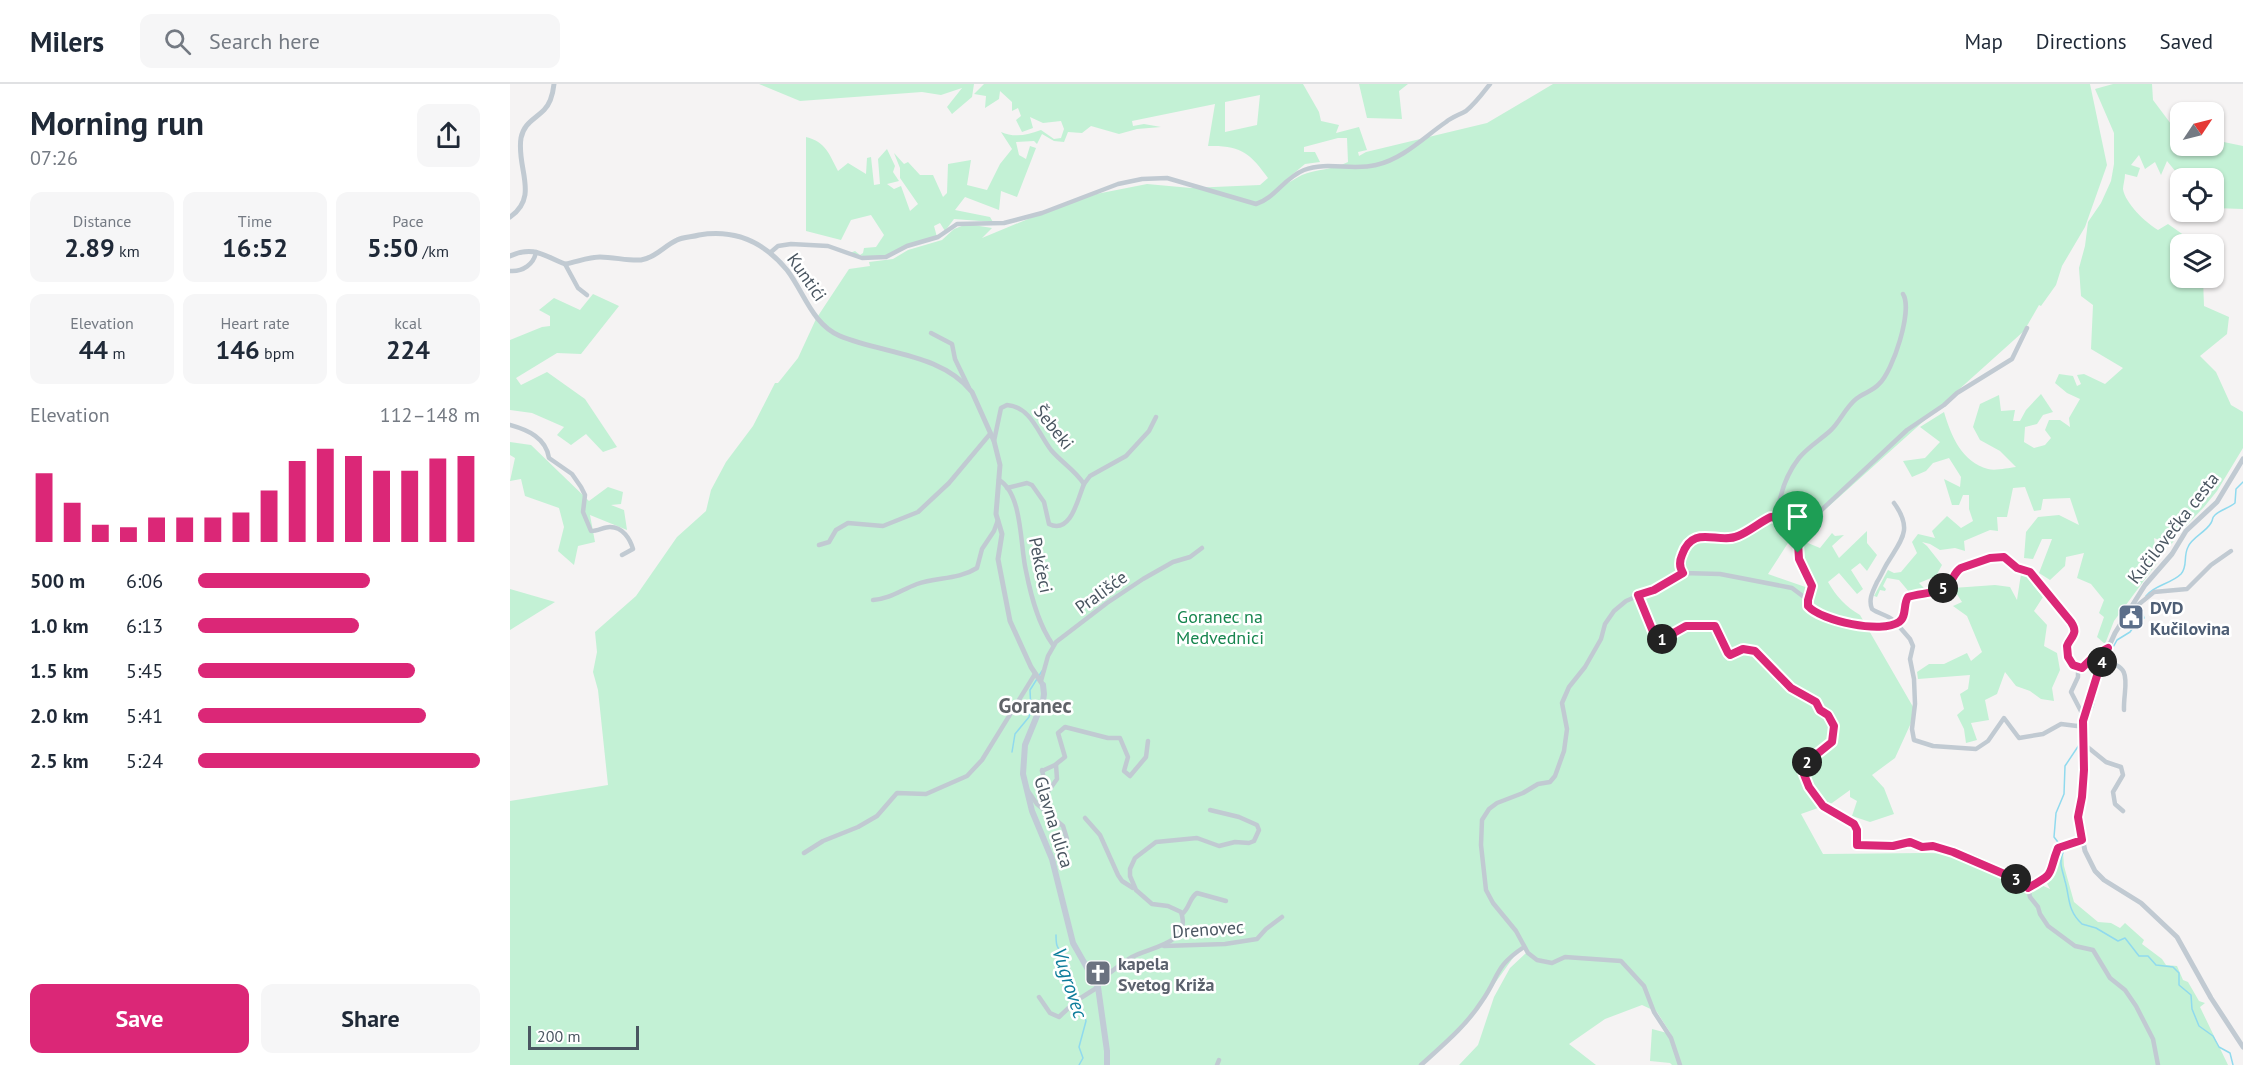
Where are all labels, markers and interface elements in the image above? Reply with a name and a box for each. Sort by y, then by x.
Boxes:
search box [140,14,560,68]
text: Milers [30,23,104,60]
icon: search [161,25,194,58]
text: Search here [209,27,320,55]
text: Map [1964,28,2003,55]
text: Directions [2036,28,2127,55]
text: Saved [2160,28,2213,55]
text: Morning run [30,101,204,144]
north arrow [2170,102,2224,156]
map controls [2170,102,2224,288]
button: share [417,104,480,167]
text: 07:26 [30,145,78,171]
button: locate [2170,168,2224,222]
text: Distance [73,211,131,231]
text: Time [238,211,272,231]
text: Pace [392,211,424,231]
text: 2.89 [64,231,115,264]
text: 16:52 [222,231,288,264]
text: 5:50 [367,231,418,264]
button: layers [2170,234,2224,288]
text: km [115,241,140,261]
text: /km [418,241,449,261]
street label: Kuntići [782,248,832,306]
text: Elevation [70,313,134,333]
text: Heart rate [220,313,290,333]
text: kcal [394,313,422,333]
text: 44 [79,333,108,366]
text: 146 [216,333,260,366]
text: 224 [386,333,430,366]
text: m [108,343,125,363]
text: bpm [260,343,294,363]
street label: Šebeki [1029,400,1079,454]
text: Elevation [30,402,110,428]
text: 112–148 m [380,402,480,428]
street label: Kučilovečka cesta [2122,468,2224,588]
pin [1772,491,1823,553]
icon: arrive [1781,500,1814,533]
street label: Pekčeci [1024,535,1058,595]
street label: Prališće [1070,565,1132,619]
text: 500 m [30,568,85,594]
text: 6:06 [126,568,163,594]
pin: 5 [1928,573,1958,603]
text: 5 [1938,578,1948,598]
place label: DVD Kučilovina [2150,596,2230,640]
public building icon: DVD Kučilovina [2116,602,2146,632]
park label: Goranec na Medvednici [1176,605,1264,649]
text: 1.0 km [30,613,89,639]
text: 6:13 [126,613,163,639]
pin: 1 [1647,624,1677,654]
text: 1 [1657,629,1667,649]
pin: 4 [2087,647,2117,677]
text: 4 [2097,652,2107,672]
text: 1.5 km [30,658,89,684]
text: 5:45 [126,658,163,684]
district label: Goranec [999,692,1071,719]
text: 2.0 km [30,703,89,729]
text: 5:41 [126,703,163,729]
pin: 2 [1792,747,1822,777]
text: 2.5 km [30,748,89,774]
text: 5:24 [126,748,163,774]
text: 2 [1802,752,1812,772]
street label: Glavna ulica [1029,774,1079,870]
pin: 3 [2001,864,2031,894]
text: 3 [2011,869,2021,889]
street label: Drenovec [1171,915,1245,943]
water label: Vugrovec [1046,944,1094,1022]
place label: kapela Svetog Križa [1118,952,1214,996]
church icon: kapela Svetog Križa [1083,958,1113,988]
button: Save [30,984,249,1053]
button: Share [261,984,480,1053]
scale bar [528,1023,639,1050]
text: 200 m [537,1026,580,1046]

